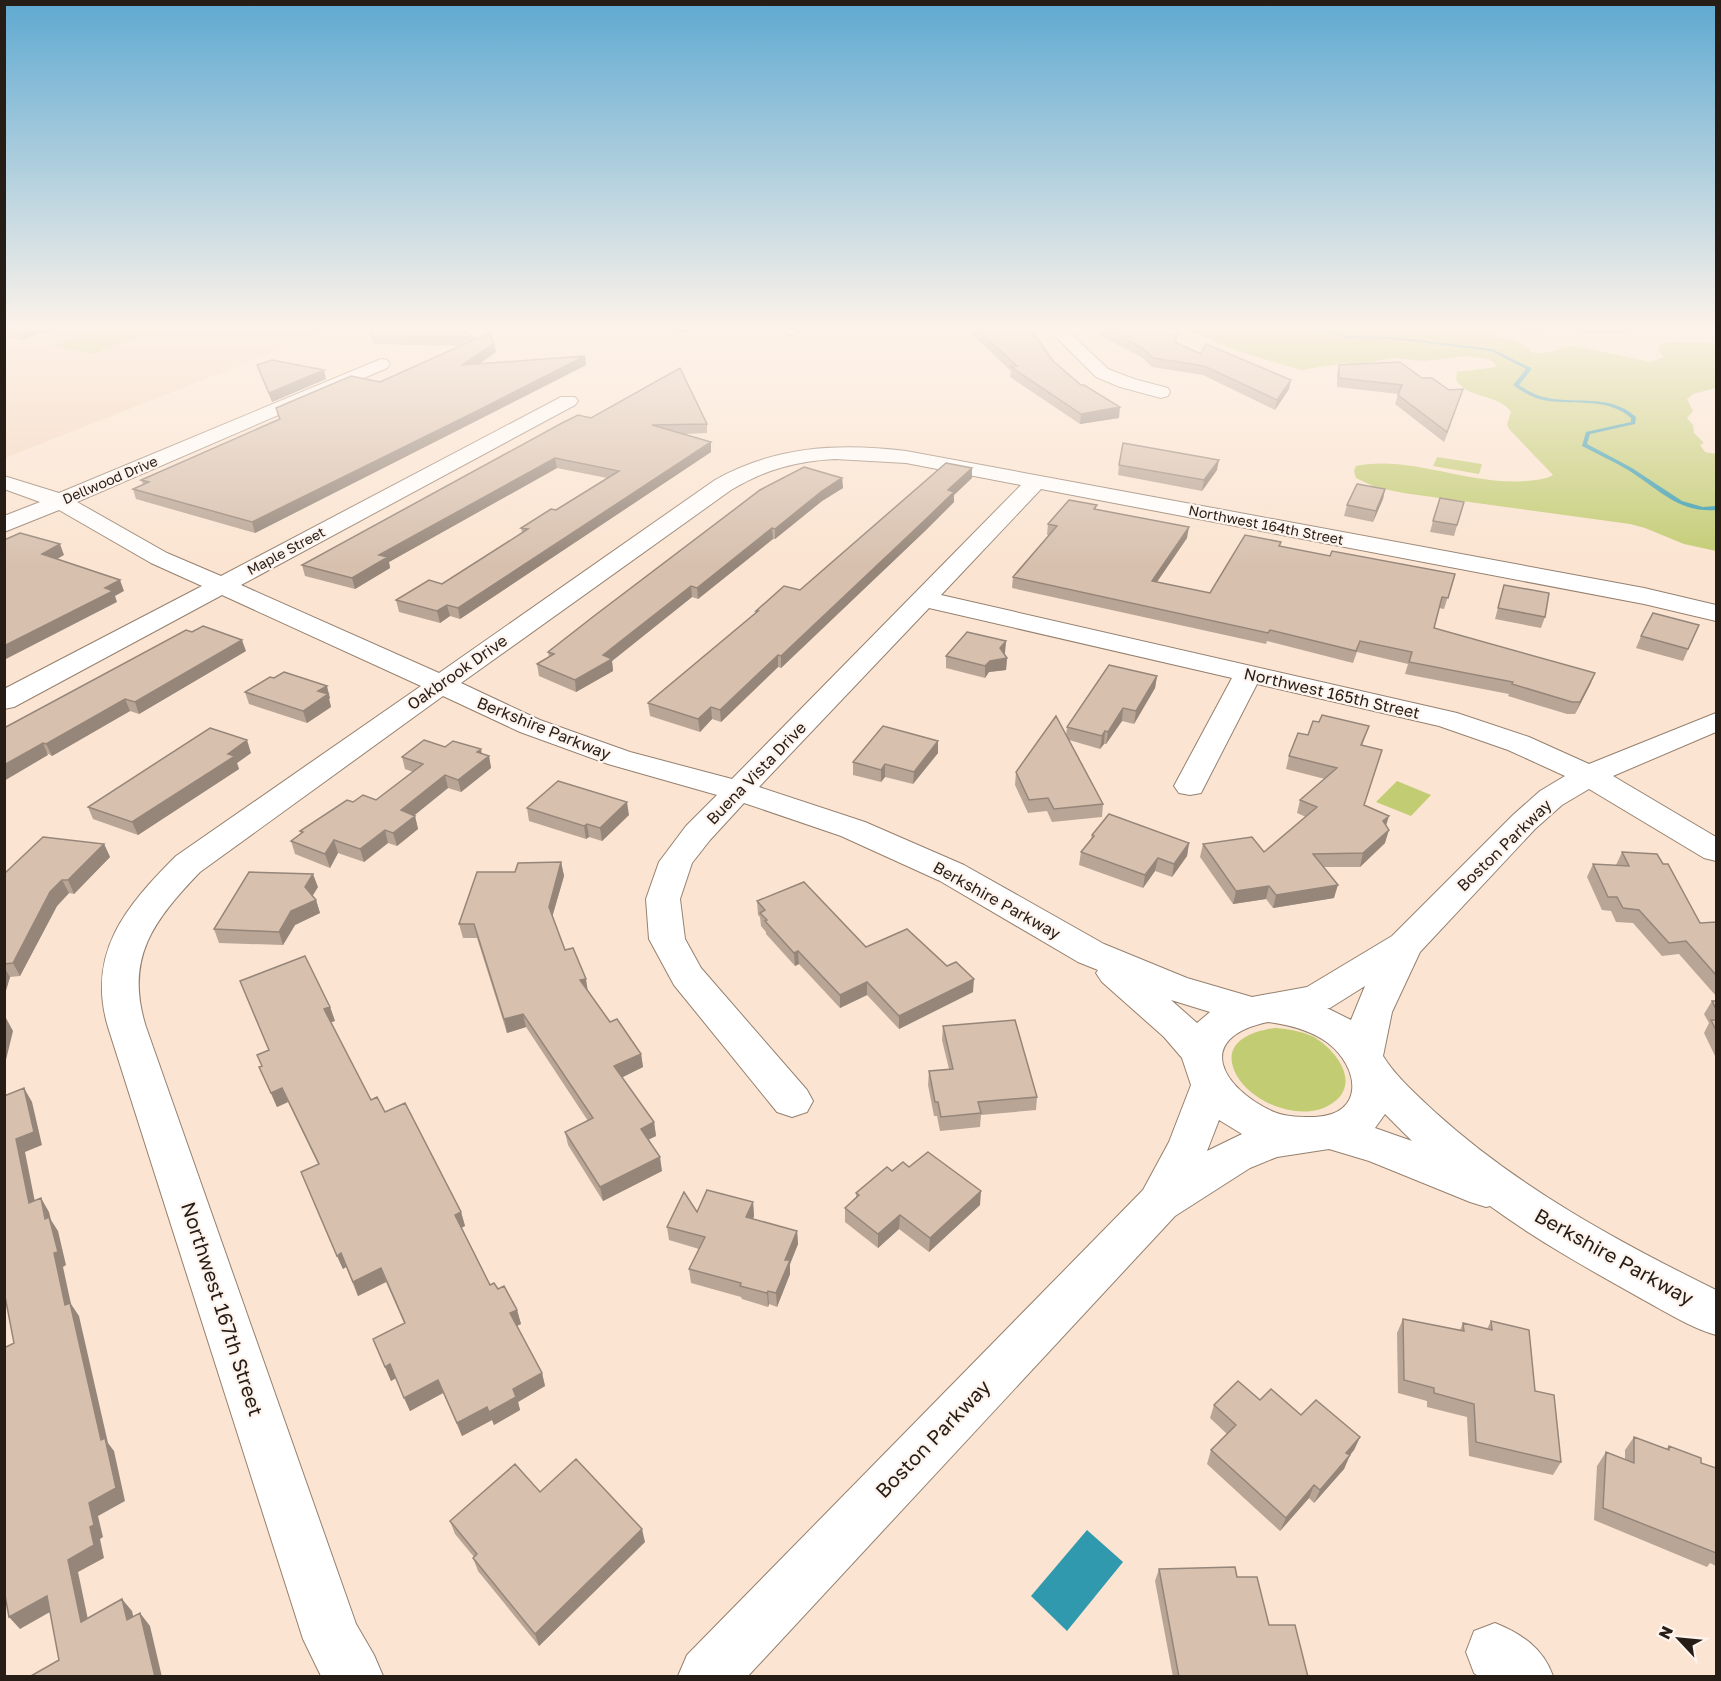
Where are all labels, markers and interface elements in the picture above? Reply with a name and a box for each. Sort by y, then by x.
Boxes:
street label: Dellwood Drive [60,452,160,507]
street label: Northwest 164th Street [1187,501,1345,548]
street label: Maple Street [244,523,328,578]
street label: Oakbrook Drive [403,630,511,714]
street label: Northwest 165th Street [1242,663,1422,723]
street label: Berkshire Parkway [474,692,614,764]
street label: Buena Vista Drive [702,717,810,829]
street label: Boston Parkway [1453,795,1555,895]
street label: Berkshire Parkway [930,857,1064,943]
street label: Northwest 167th Street [177,1199,269,1419]
street label: Berkshire Parkway [1531,1202,1698,1310]
street label: Boston Parkway [870,1374,995,1502]
north arrow [1649,1609,1709,1669]
text: N [1654,1623,1677,1642]

